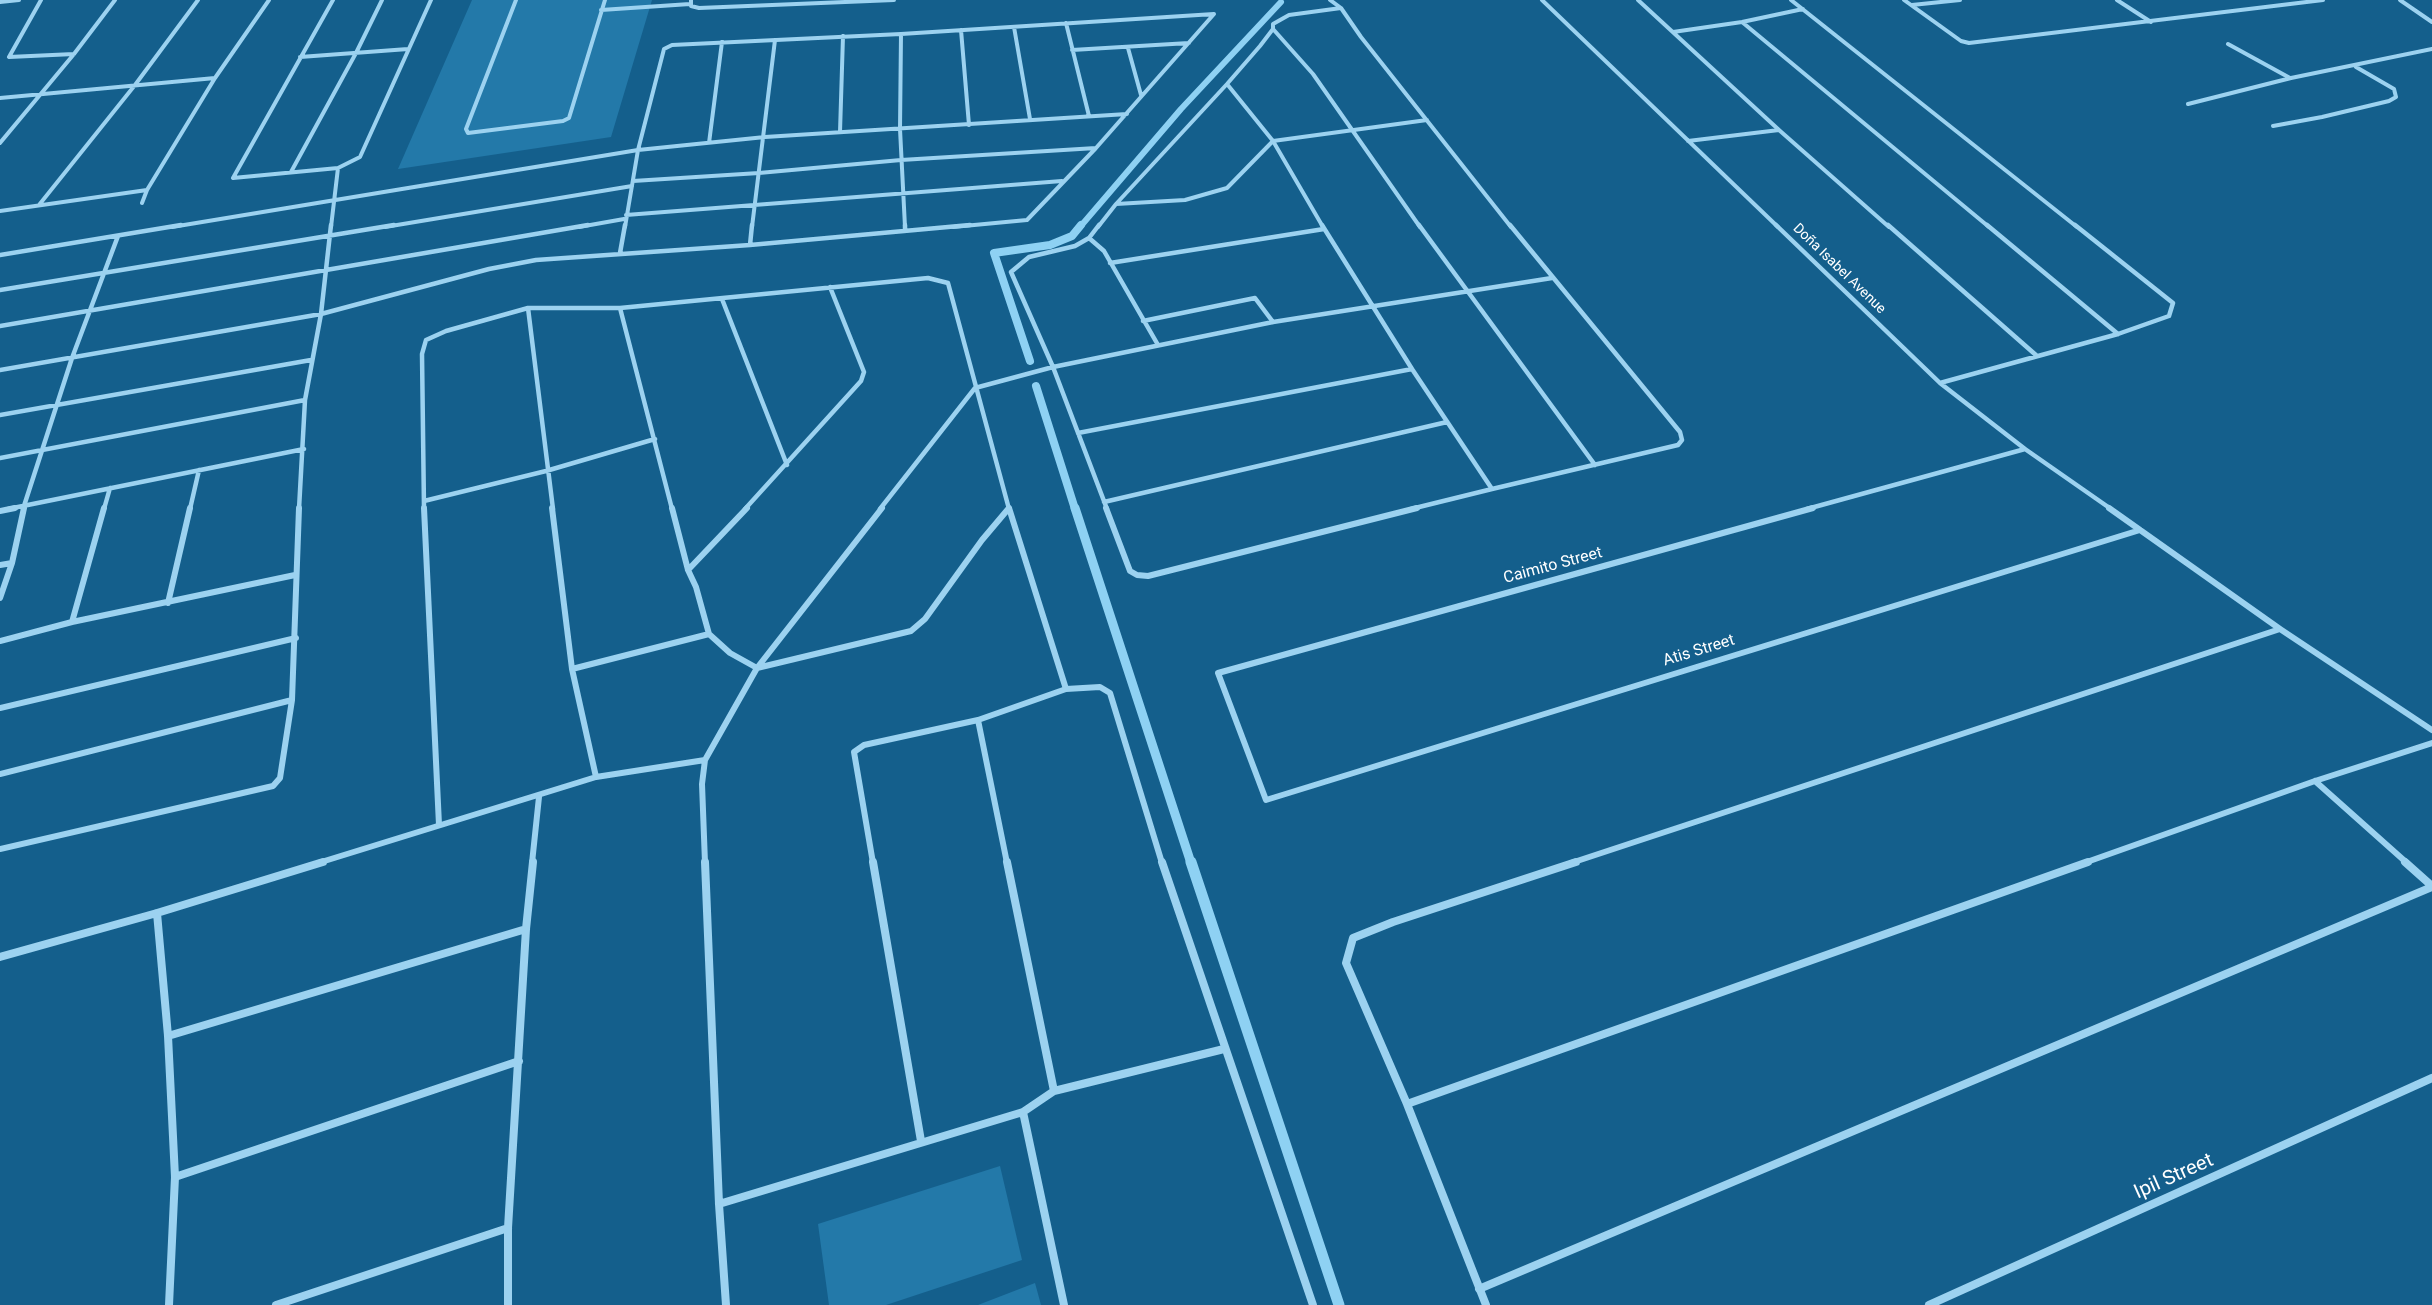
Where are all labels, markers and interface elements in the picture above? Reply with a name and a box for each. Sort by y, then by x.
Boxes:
street label: Doña Isabel Avenue [1789,220,1889,318]
street label: Caimito Street [1502,544,1604,588]
street label: Atis Street [1661,631,1737,671]
street label: Ipil Street [2131,1149,2217,1205]

